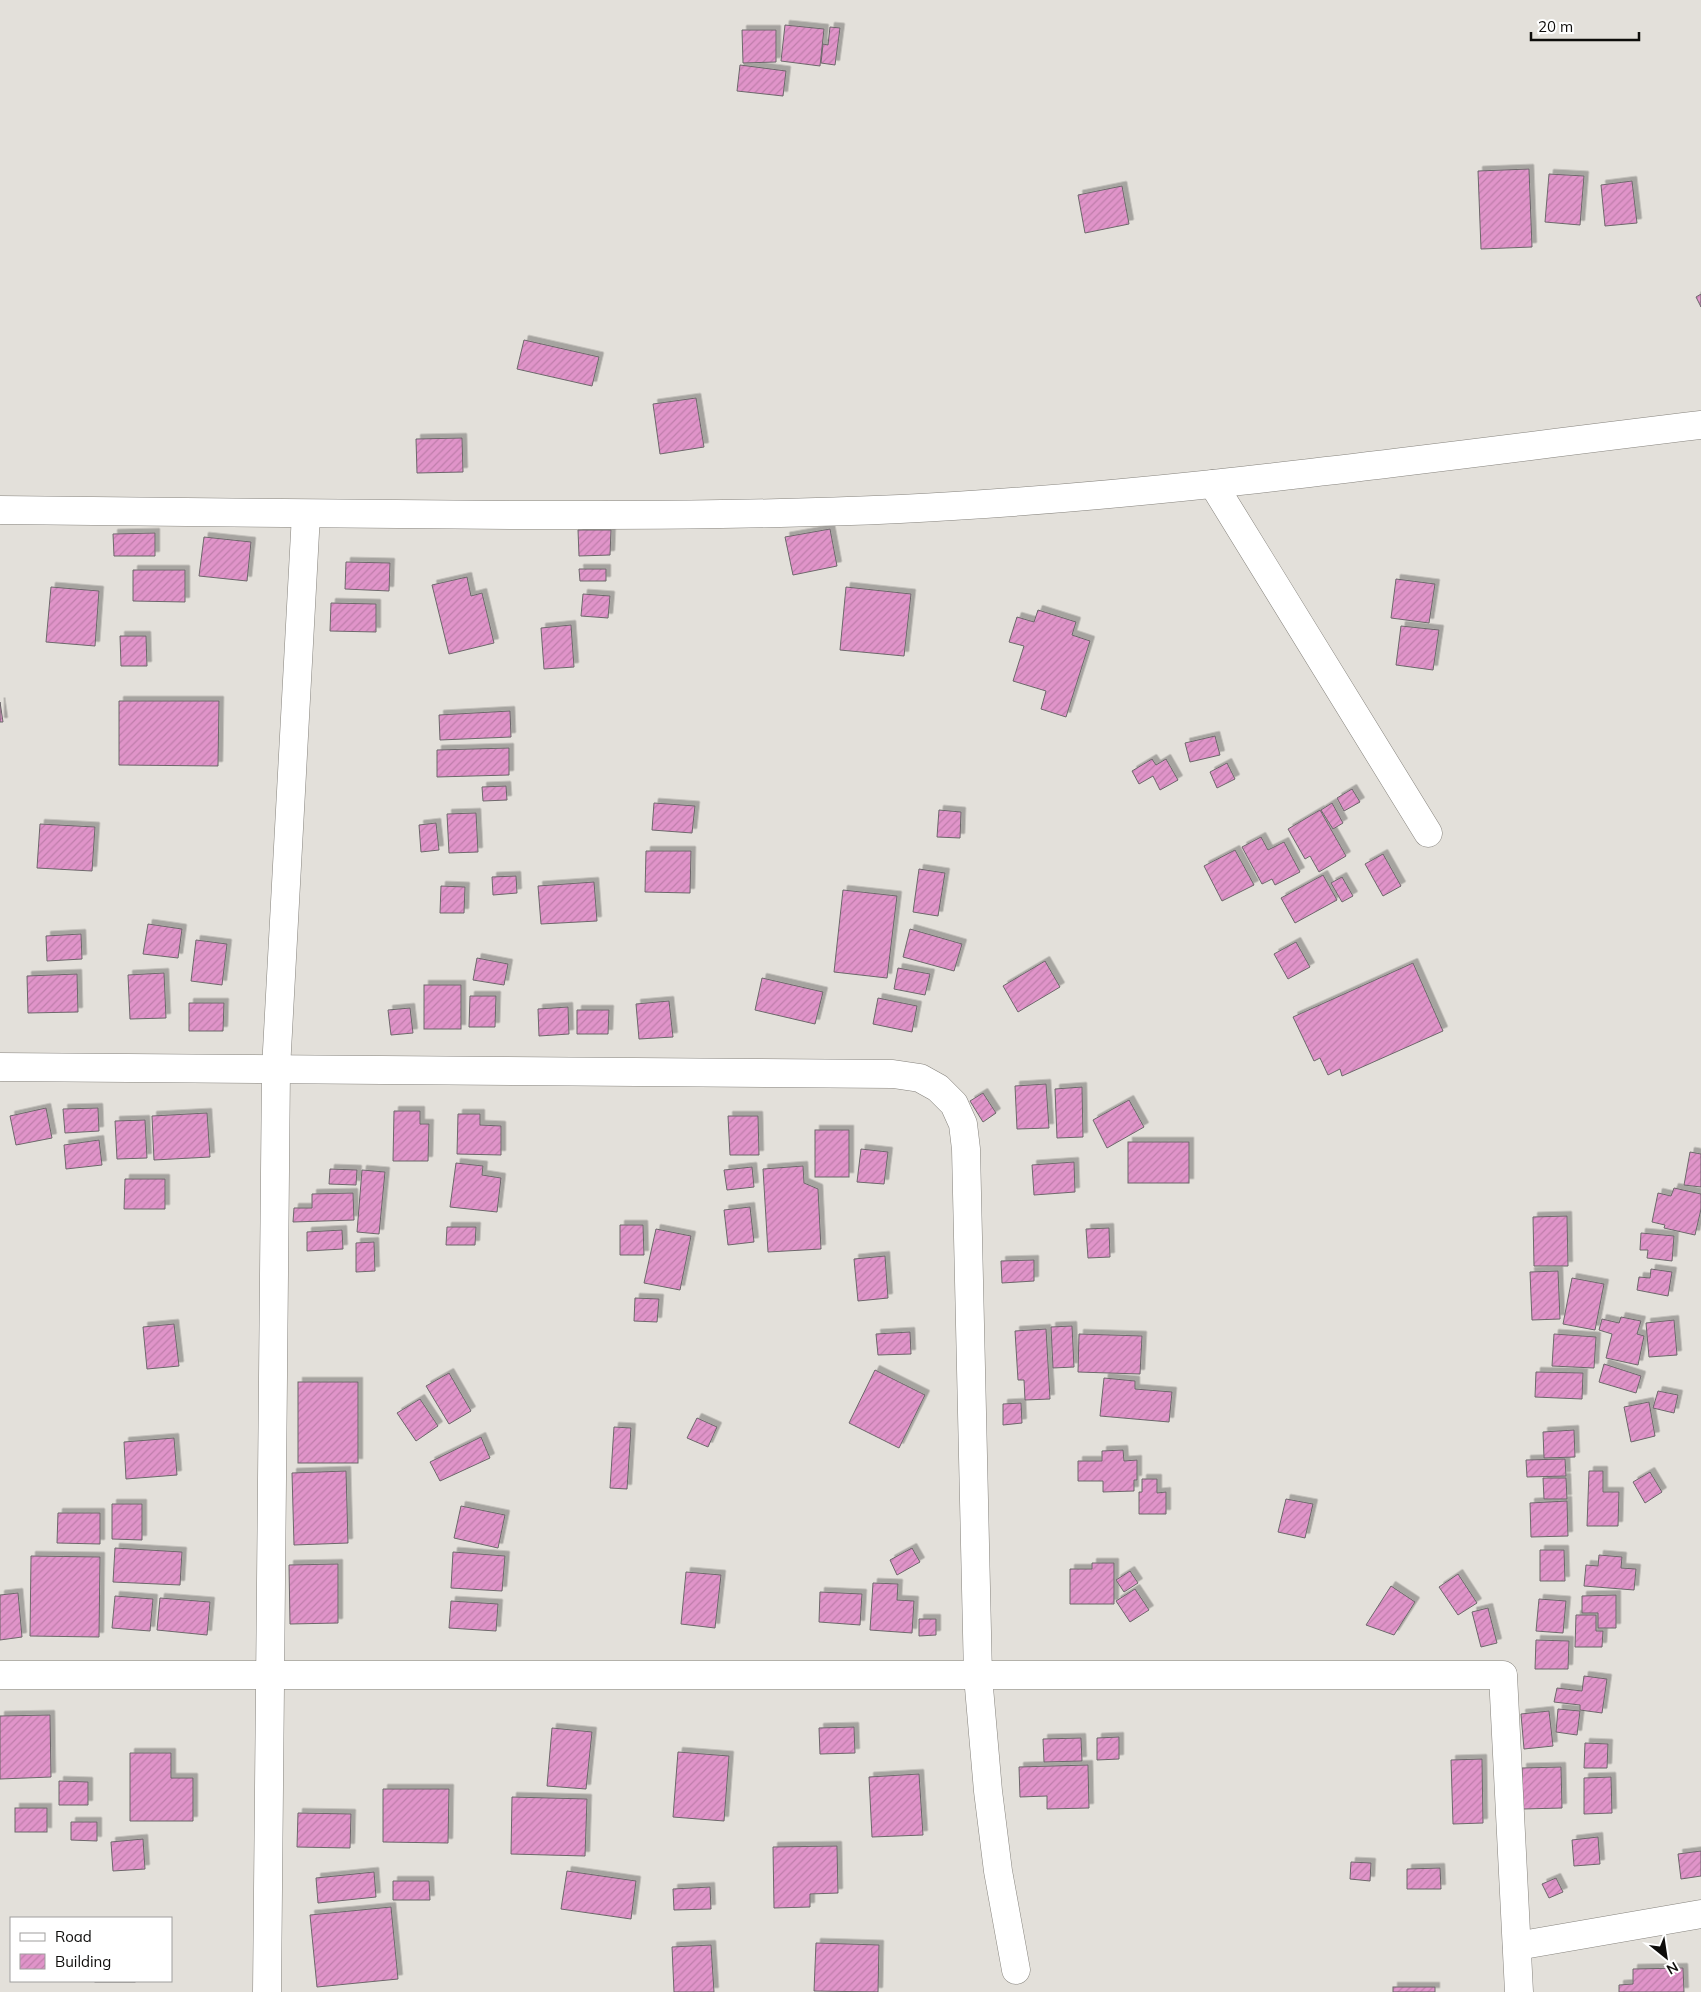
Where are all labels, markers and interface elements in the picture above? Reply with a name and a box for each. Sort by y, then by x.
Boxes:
scale bar [1531,10,1638,42]
text: 20 m [1538,17,1573,36]
legend [10,1917,172,1982]
text: Road [55,1927,92,1946]
north arrow [1641,1932,1691,1982]
text: Building [55,1952,111,1971]
text: N [1663,1958,1682,1979]

